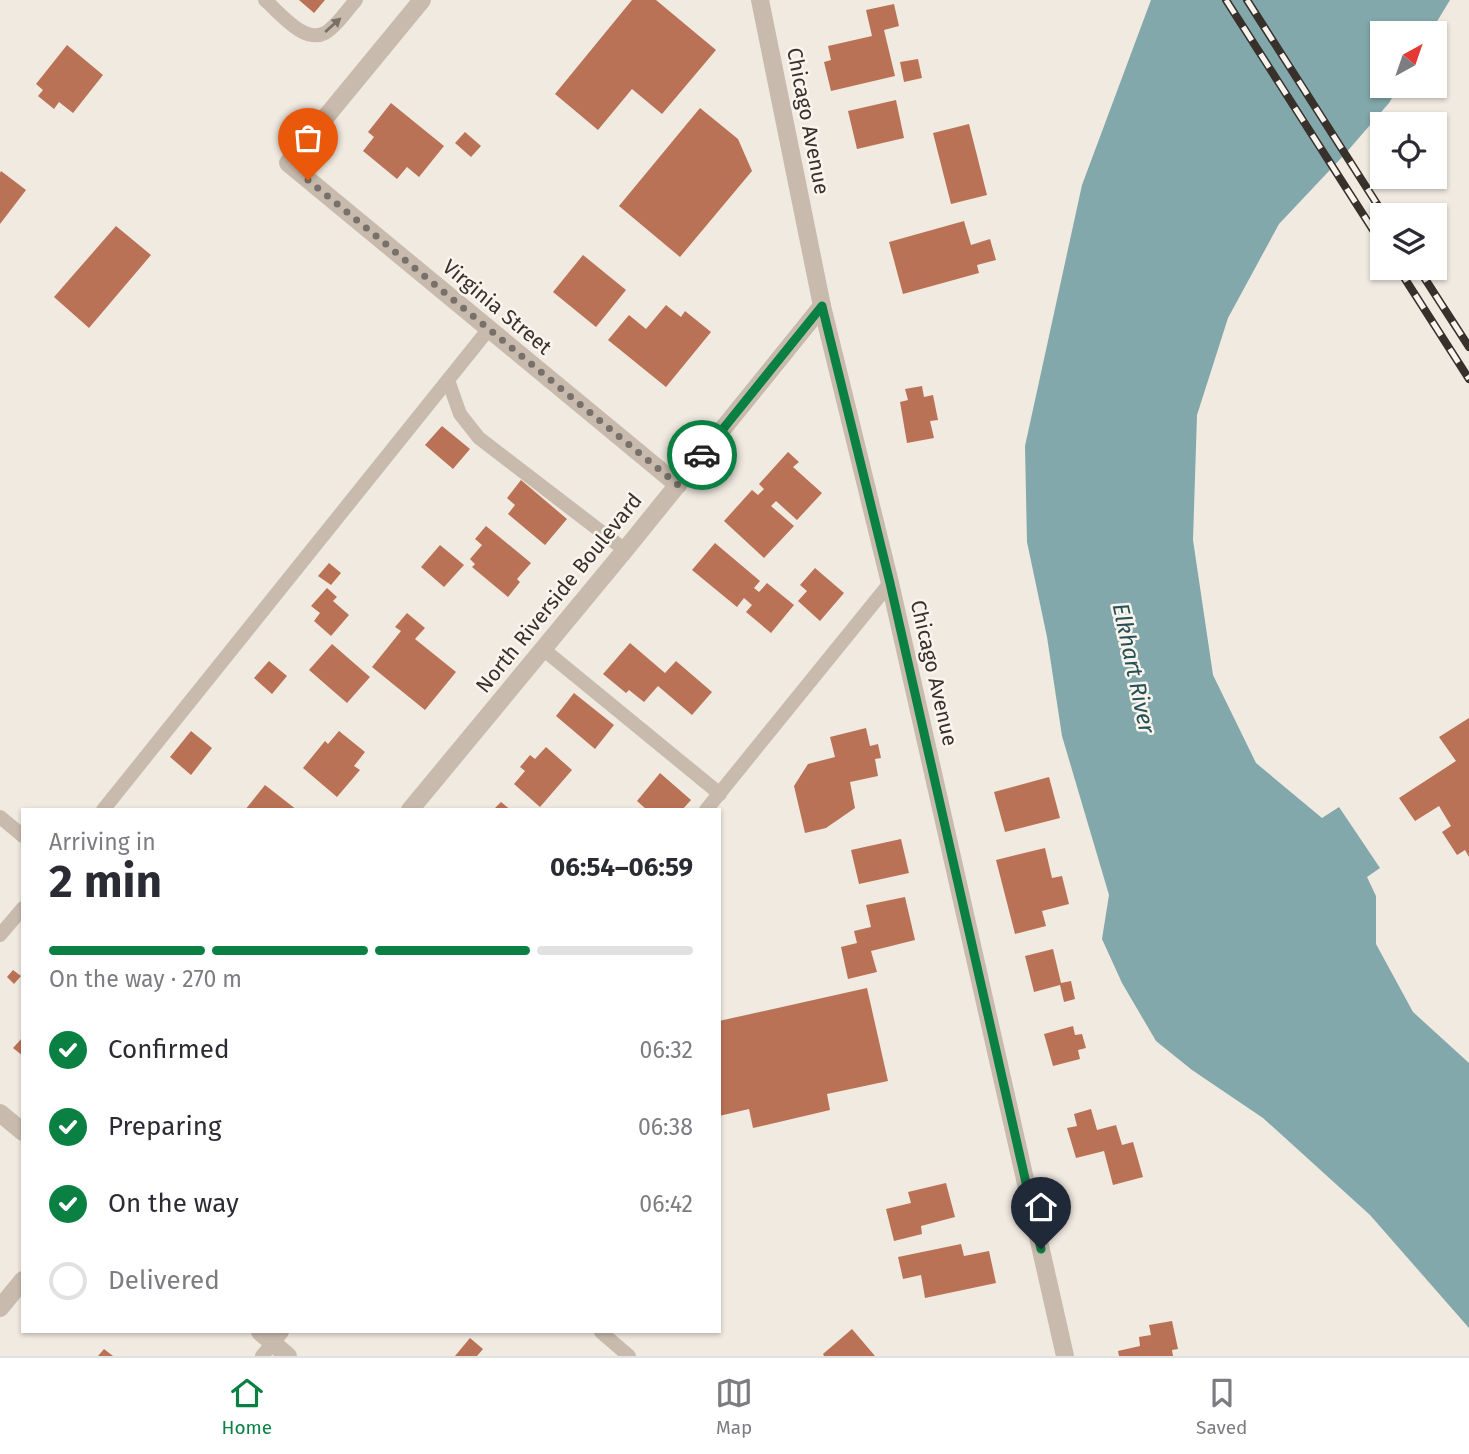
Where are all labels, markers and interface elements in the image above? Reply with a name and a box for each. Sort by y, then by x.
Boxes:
one-way arrow [324,17,342,33]
north arrow [1370,21,1447,98]
map controls [1370,21,1447,280]
street label: Chicago Avenue [781,45,835,197]
pin [278,108,338,180]
button: locate [1370,112,1447,189]
icon: bag [289,119,327,157]
button: layers [1370,203,1447,280]
street label: Virginia Street [437,254,557,360]
courier [667,420,737,490]
icon: car [683,436,721,474]
street label: North Riverside Boulevard [470,488,648,698]
street label: Chicago Avenue [905,598,963,748]
water label: Elkhart River [1107,600,1162,737]
text: Arriving in [49,828,156,856]
text: 06:54–06:59 [550,852,693,883]
text: 2 min [49,854,162,909]
text: On the way · 270 m [49,965,242,993]
icon: check [49,1031,87,1069]
text: Confirmed [108,1034,229,1065]
text: 06:32 [640,1036,693,1064]
icon: check [49,1108,87,1146]
text: Preparing [108,1111,221,1142]
text: 06:38 [638,1113,693,1141]
pin [1011,1177,1071,1249]
icon: check [49,1185,87,1223]
text: On the way [108,1188,239,1219]
icon: home [1022,1188,1060,1226]
text: 06:42 [639,1190,693,1218]
text: Delivered [108,1265,220,1296]
tab: Home [221,1374,272,1439]
tab: Map [715,1374,753,1439]
tab: Saved [1196,1374,1247,1439]

